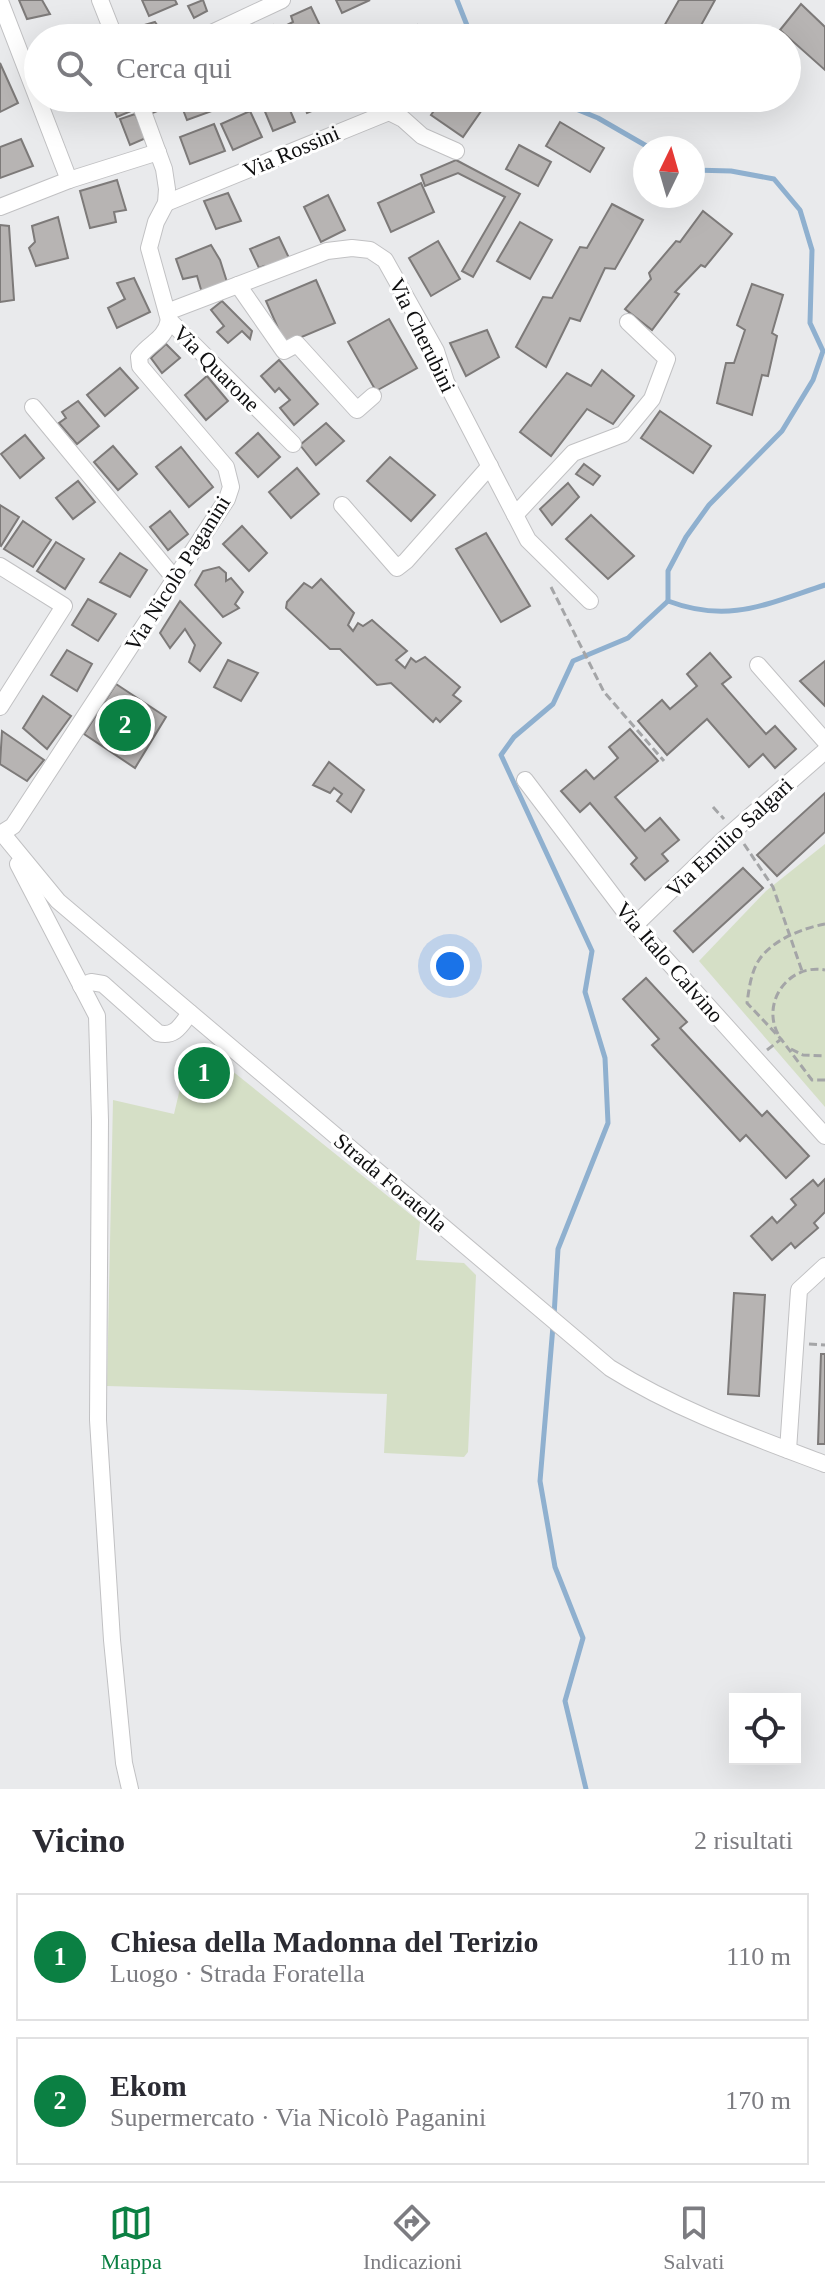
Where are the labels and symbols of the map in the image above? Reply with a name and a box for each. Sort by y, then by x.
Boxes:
street label: Via Rossini [239,120,343,183]
north arrow [633,136,705,208]
street label: Via Cherubini [384,274,461,396]
street label: Via Quarone [168,320,265,417]
street label: Via Nicolò Paganini [120,491,235,655]
pin: 2 [99,695,151,755]
street label: Via Emilio Salgari [661,772,798,902]
street label: Via Italo Calvino [611,897,729,1028]
your location [430,946,470,986]
pin: 1 [178,1043,230,1103]
street label: Strada Foratella [329,1128,452,1237]

